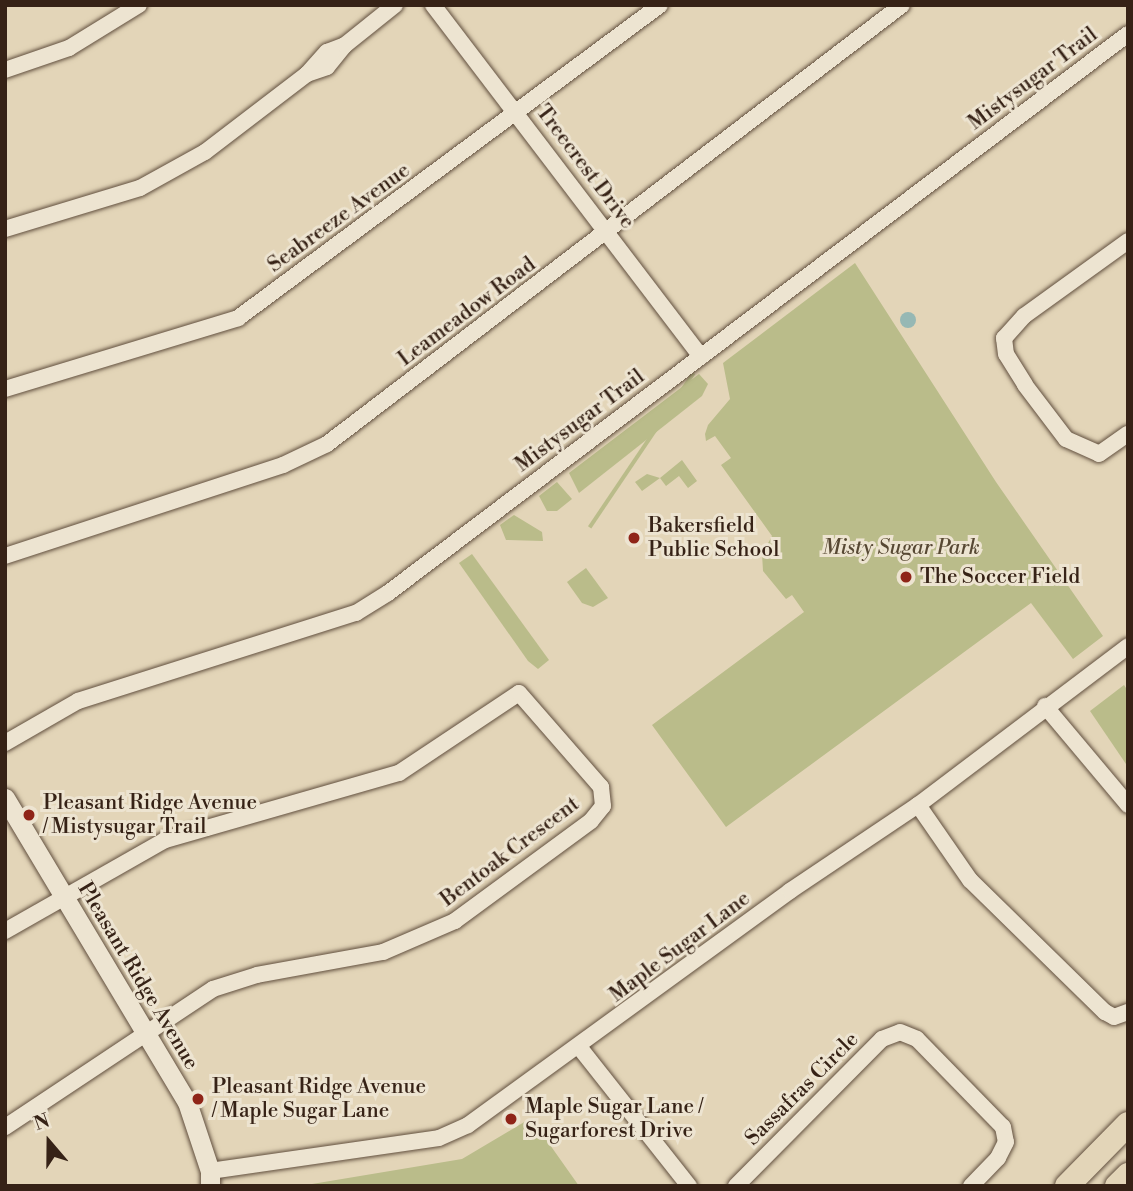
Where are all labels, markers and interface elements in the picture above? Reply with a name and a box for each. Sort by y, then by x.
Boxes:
street label: Mistysugar Trail [963,22,1103,136]
street label: Treecrest Drive [530,100,640,234]
street label: Seabreeze Avenue [263,158,415,278]
street label: Leameadow Road [393,252,541,372]
street label: Mistysugar Trail [510,364,650,478]
place label: Bakersfield Public School [648,513,779,563]
marker: Bakersfield Public School [626,530,642,546]
park label: Misty Sugar Park [822,535,980,561]
place label: The Soccer Field [920,564,1080,590]
marker: The Soccer Field [898,569,914,585]
place label: Pleasant Ridge Avenue / Mistysugar Trail [43,790,257,840]
street label: Bentoak Crescent [436,792,584,912]
marker: Pleasant Ridge Avenue / Mistysugar Trail [21,807,37,823]
street label: Pleasant Ridge Avenue [72,878,204,1074]
street label: Maple Sugar Lane [605,886,755,1008]
street label: Sassafras Circle [740,1027,864,1151]
place label: Pleasant Ridge Avenue / Maple Sugar Lane [212,1074,426,1124]
marker: Pleasant Ridge Avenue / Maple Sugar Lane [190,1091,206,1107]
place label: Maple Sugar Lane / Sugarforest Drive [525,1094,702,1144]
north arrow [14,1107,84,1177]
text: N [31,1108,53,1136]
marker: Maple Sugar Lane / Sugarforest Drive [503,1111,519,1127]

